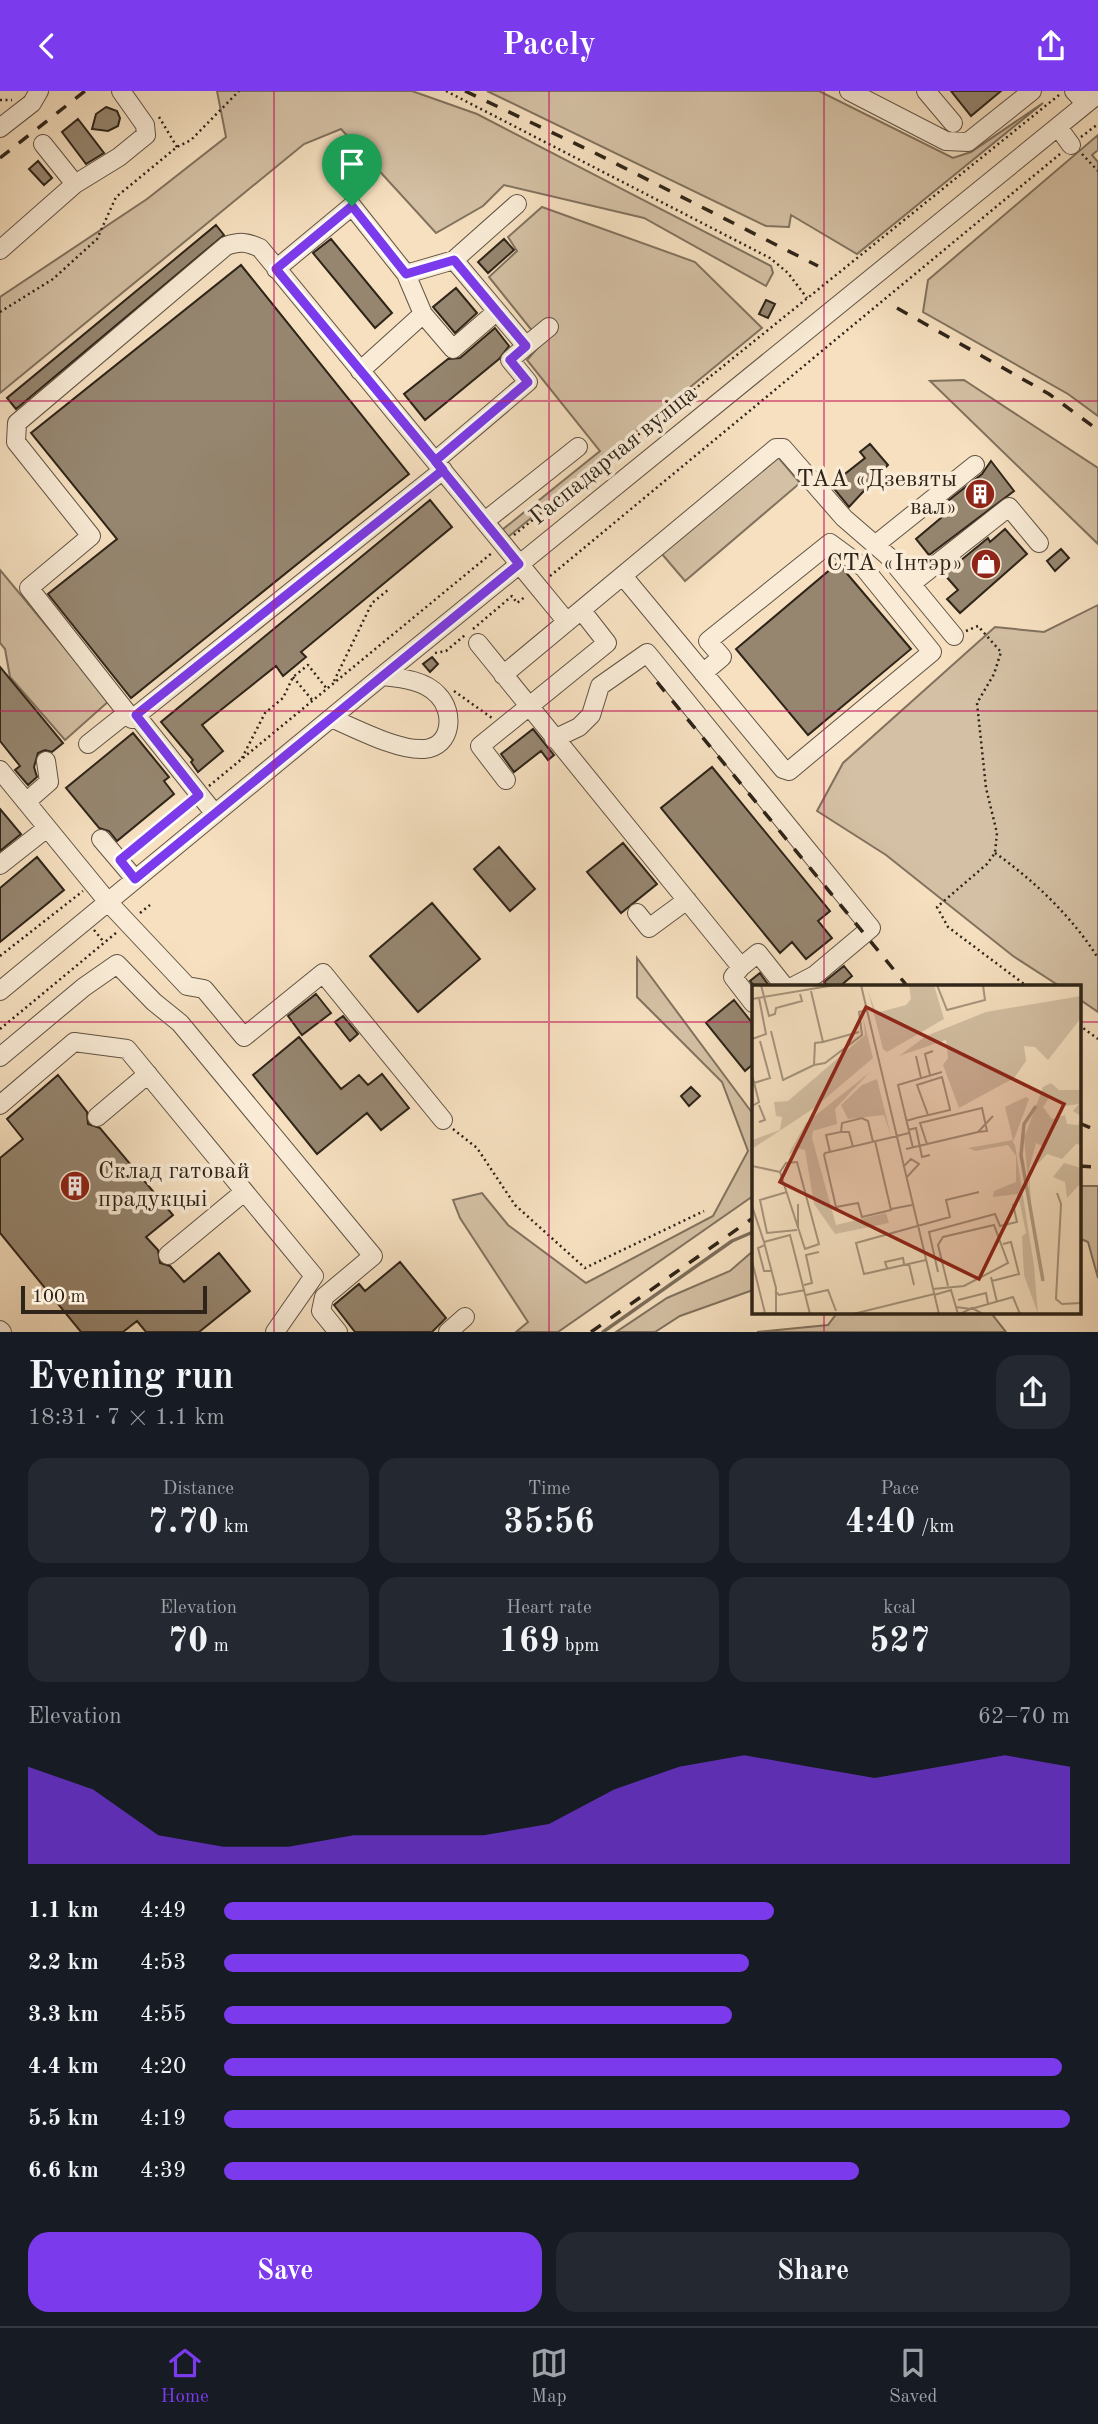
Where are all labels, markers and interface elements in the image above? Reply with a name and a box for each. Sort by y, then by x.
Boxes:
icon: back [28,27,66,65]
icon: share [1032,27,1070,65]
text: Pacely [502,30,596,62]
pin [322,134,382,206]
icon: arrive [333,145,371,183]
street label: Гаспадарчая вуліца [526,381,702,531]
place label: ТАА «Дзевяты вал» [796,468,957,520]
building icon: ТАА «Дзевяты вал» [963,477,997,511]
shop icon: СТА «Інтэр» [969,547,1003,581]
place label: СТА «Інтэр» [826,552,963,576]
inset map [752,985,1080,1315]
place label: Склад гатовай прадукцыі [98,1160,250,1212]
building icon: Склад гатовай прадукцыі [58,1169,92,1203]
scale bar [21,1283,206,1315]
text: 100 m [32,1288,85,1307]
button: share [996,1355,1070,1429]
text: Evening run [28,1359,234,1397]
text: 18:31 · 7 × 1.1 km [28,1406,225,1429]
text: Distance [163,1480,234,1499]
text: Time [528,1480,570,1499]
text: Pace [880,1480,919,1499]
text: 7.70 [148,1505,219,1540]
text: 35:56 [503,1505,595,1540]
text: 4:40 [845,1505,916,1540]
text: km [219,1518,249,1537]
text: /km [916,1518,954,1537]
text: Elevation [160,1599,237,1618]
text: Heart rate [506,1599,592,1618]
text: kcal [883,1599,916,1618]
text: 70 [168,1624,208,1659]
text: 169 [499,1624,559,1659]
text: 527 [869,1624,930,1659]
text: m [208,1637,229,1656]
text: bpm [559,1637,599,1656]
text: Elevation [28,1705,122,1728]
text: 62–70 m [978,1705,1070,1728]
text: 1.1 km [28,1899,99,1922]
text: 4:49 [140,1899,186,1922]
text: 2.2 km [28,1951,99,1974]
text: 4:53 [140,1951,186,1974]
text: 3.3 km [28,2003,99,2026]
text: 4:55 [140,2003,186,2026]
text: 4.4 km [28,2055,99,2078]
text: 4:20 [140,2055,186,2078]
text: 5.5 km [28,2107,99,2130]
text: 4:19 [140,2107,186,2130]
text: 6.6 km [28,2159,99,2182]
text: 4:39 [140,2159,186,2182]
button: Save [28,2232,542,2312]
button: Share [556,2232,1070,2312]
tab: Home [161,2344,209,2409]
tab: Map [530,2344,568,2409]
tab: Saved [889,2344,937,2409]

